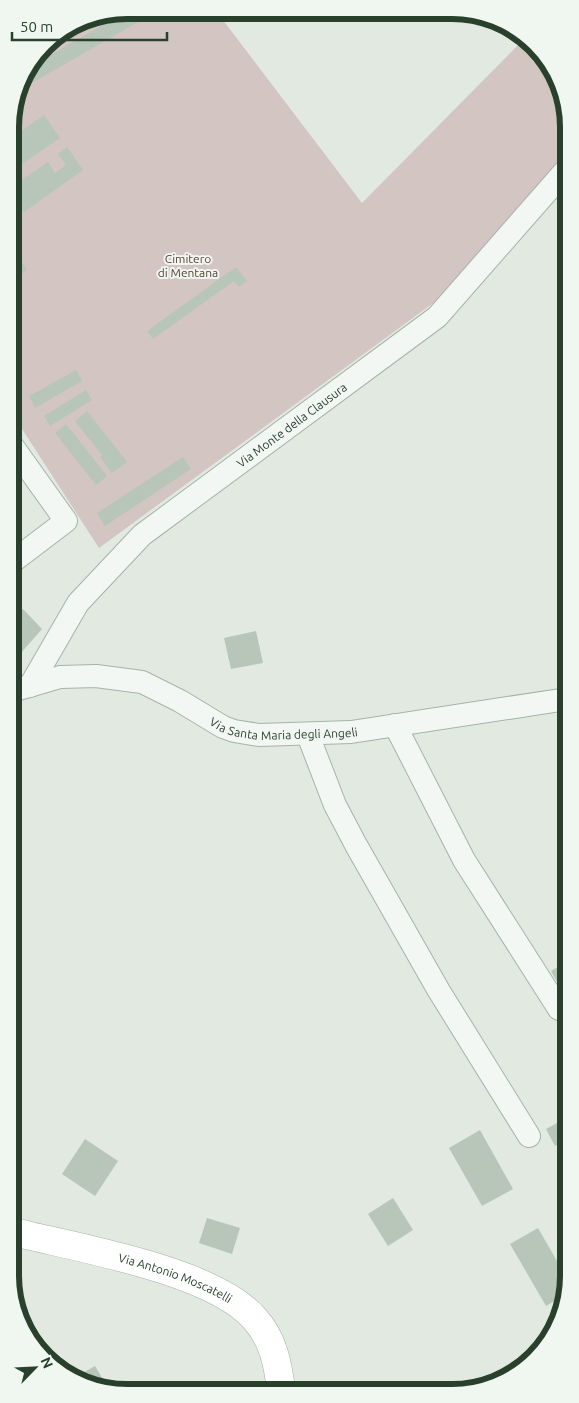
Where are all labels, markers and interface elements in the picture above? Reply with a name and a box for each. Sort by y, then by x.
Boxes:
scale bar [12,10,168,42]
text: 50 m [20,18,53,35]
park label: Cimitero di Mentana [158,252,218,279]
street label: Via Monte della Clausura [234,380,349,470]
street label: Via Santa Maria degli Angeli [208,714,359,742]
street label: Via Antonio Moscatelli [117,1250,235,1305]
north arrow [10,1343,60,1393]
text: N [37,1355,56,1371]

